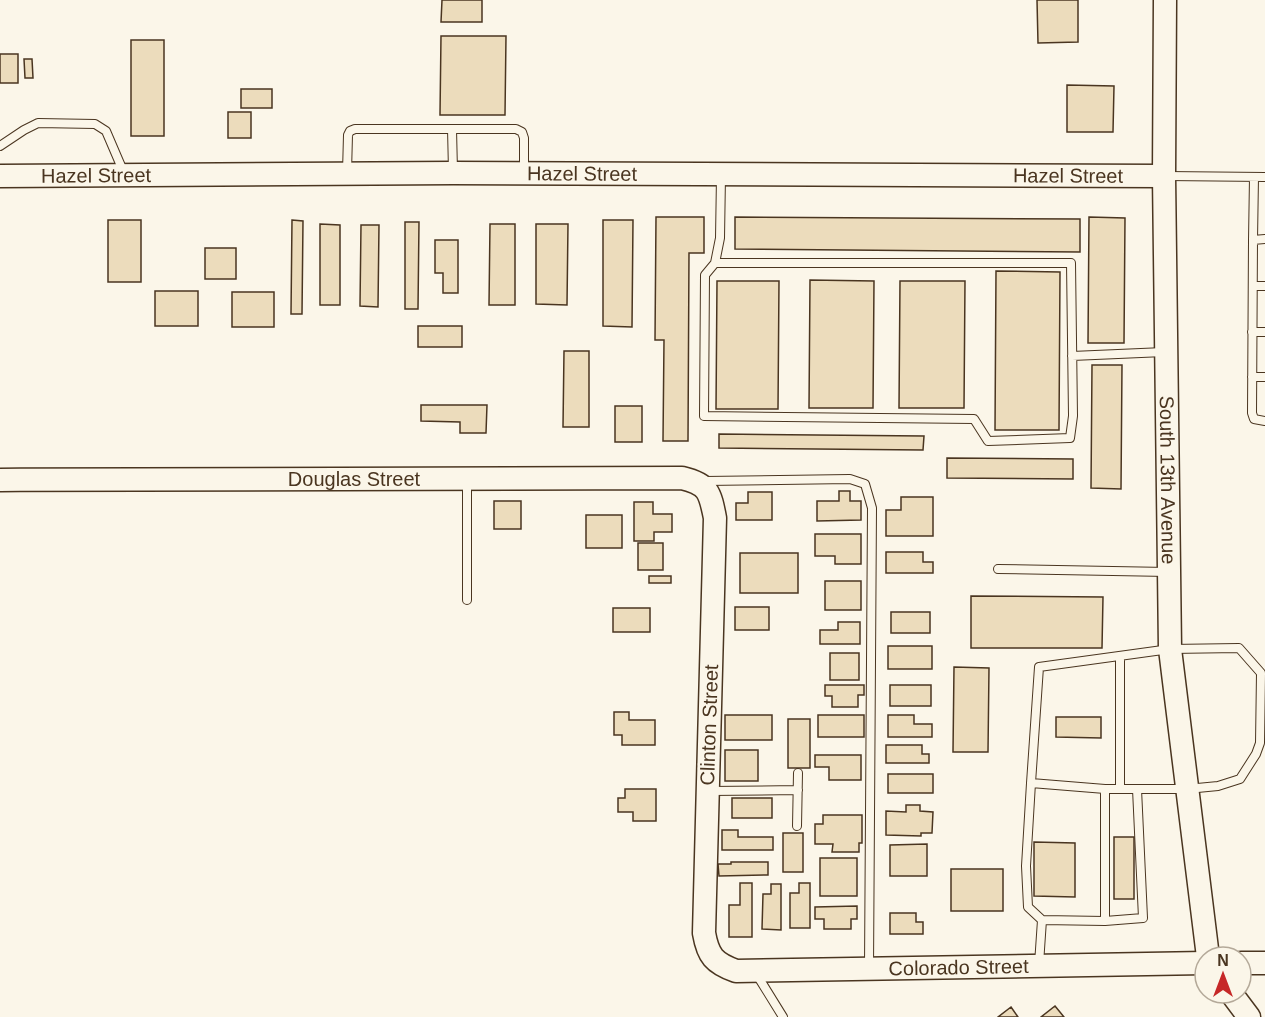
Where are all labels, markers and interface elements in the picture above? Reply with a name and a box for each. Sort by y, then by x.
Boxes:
street label: Hazel Street [527,162,638,185]
street label: Hazel Street [41,164,152,187]
street label: Hazel Street [1013,164,1124,187]
street label: South 13th Avenue [1156,395,1180,564]
street label: Douglas Street [288,468,421,490]
street label: Clinton Street [696,664,722,786]
north arrow [1193,945,1253,1005]
text: N [1217,952,1229,969]
street label: Colorado Street [888,955,1029,979]

